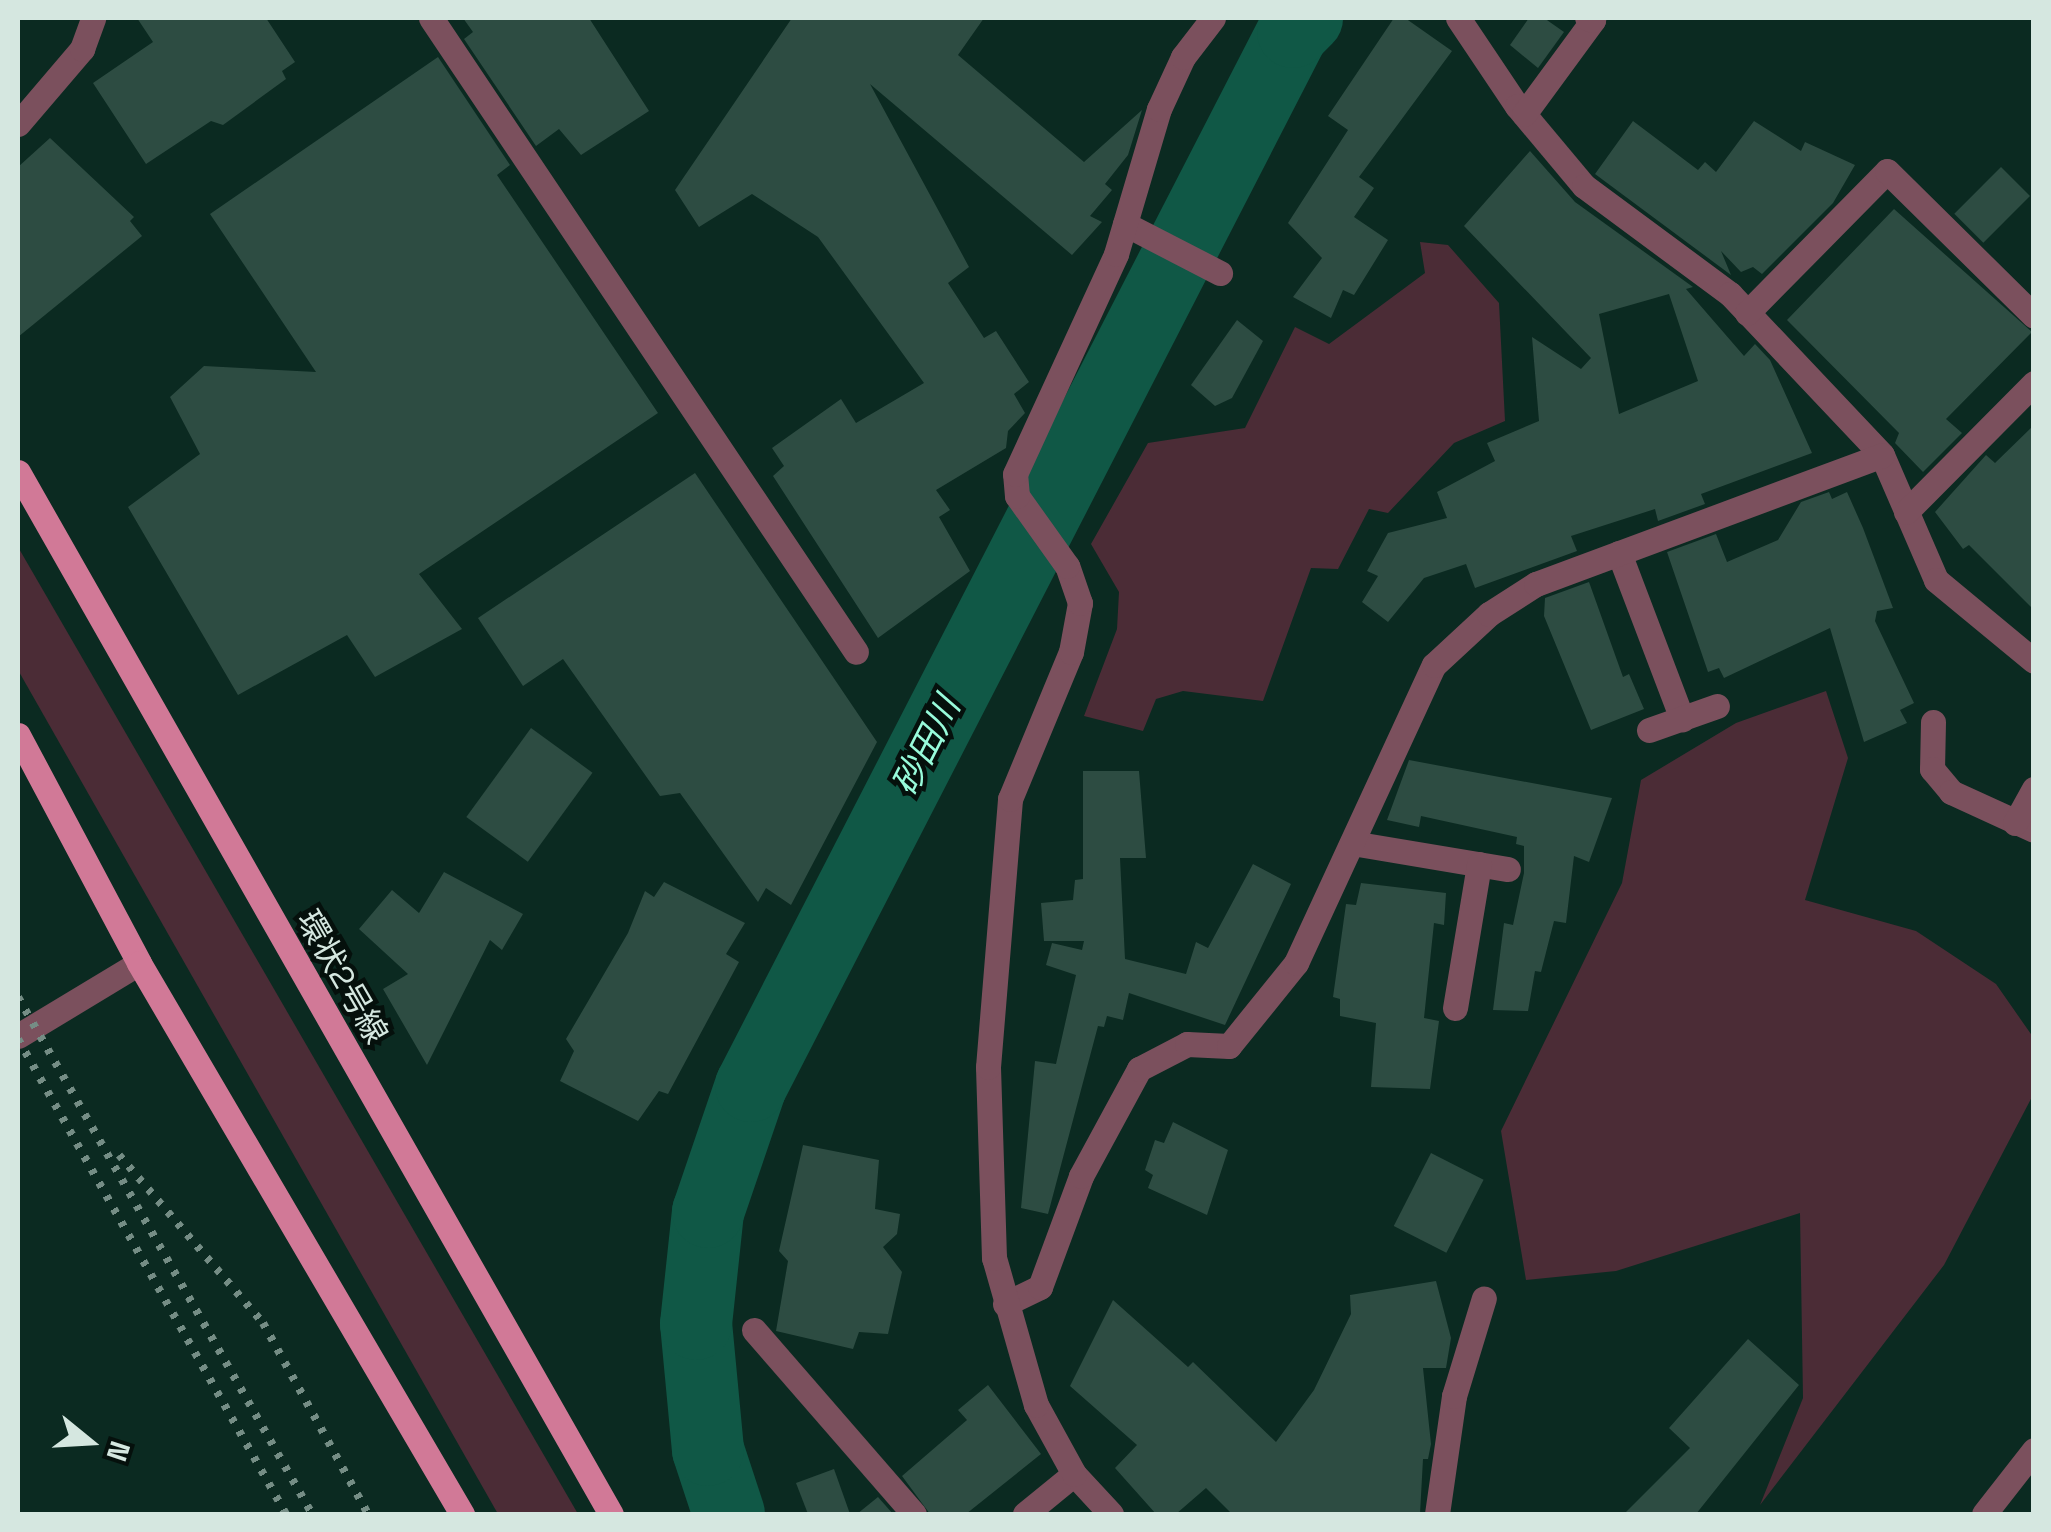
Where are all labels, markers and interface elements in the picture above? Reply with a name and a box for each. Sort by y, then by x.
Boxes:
water label: 砂田川 [883,690,969,802]
street label: 環状2号線 [289,904,395,1050]
north arrow [40,1392,140,1492]
text: N [99,1437,139,1466]

